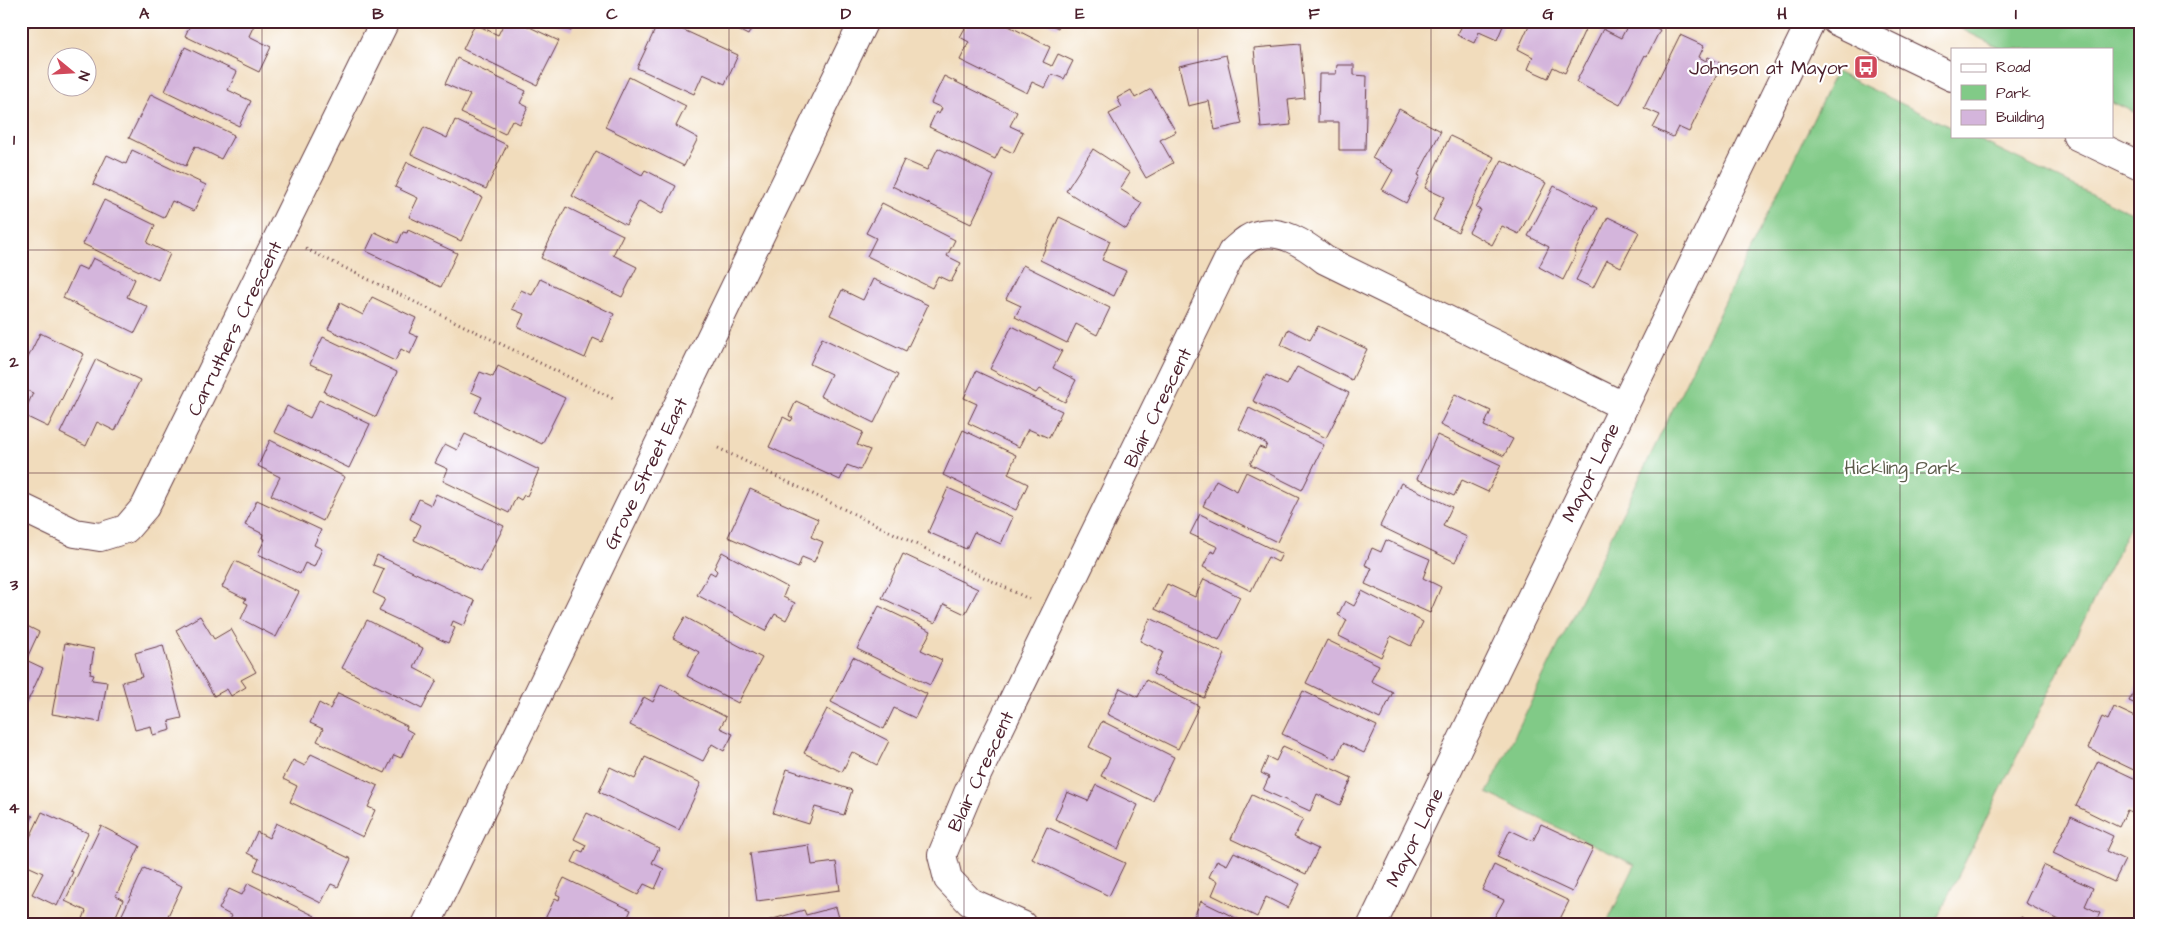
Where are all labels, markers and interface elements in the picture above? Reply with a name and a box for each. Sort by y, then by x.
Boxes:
text: A [139,3,150,25]
text: B [372,3,384,25]
text: C [606,3,618,25]
text: D [841,3,852,25]
text: E [1075,3,1085,25]
text: F [1308,3,1320,25]
text: G [1542,3,1554,25]
text: H [1777,3,1787,25]
text: I [2015,3,2017,25]
north arrow [48,48,98,98]
legend [1951,48,2114,138]
bus stop icon: Johnson at Mayor [1853,54,1879,80]
place label: Johnson at Mayor [1689,55,1849,83]
text: Road [1996,57,2031,78]
text: N [72,68,94,83]
text: Park [1996,83,2031,104]
text: Building [1996,107,2044,129]
text: 1 [13,129,16,151]
street label: Carruthers Crescent [181,236,290,421]
street label: Blair Crescent [1118,343,1199,472]
text: 2 [8,351,19,373]
street label: Grove Street East [598,393,695,554]
street label: Mayor Lane [1556,419,1628,527]
park label: Hickling Park [1845,455,1960,483]
text: 3 [9,574,19,596]
street label: Blair Crescent [942,707,1021,836]
street label: Mayor Lane [1380,784,1452,892]
text: 4 [9,797,20,819]

